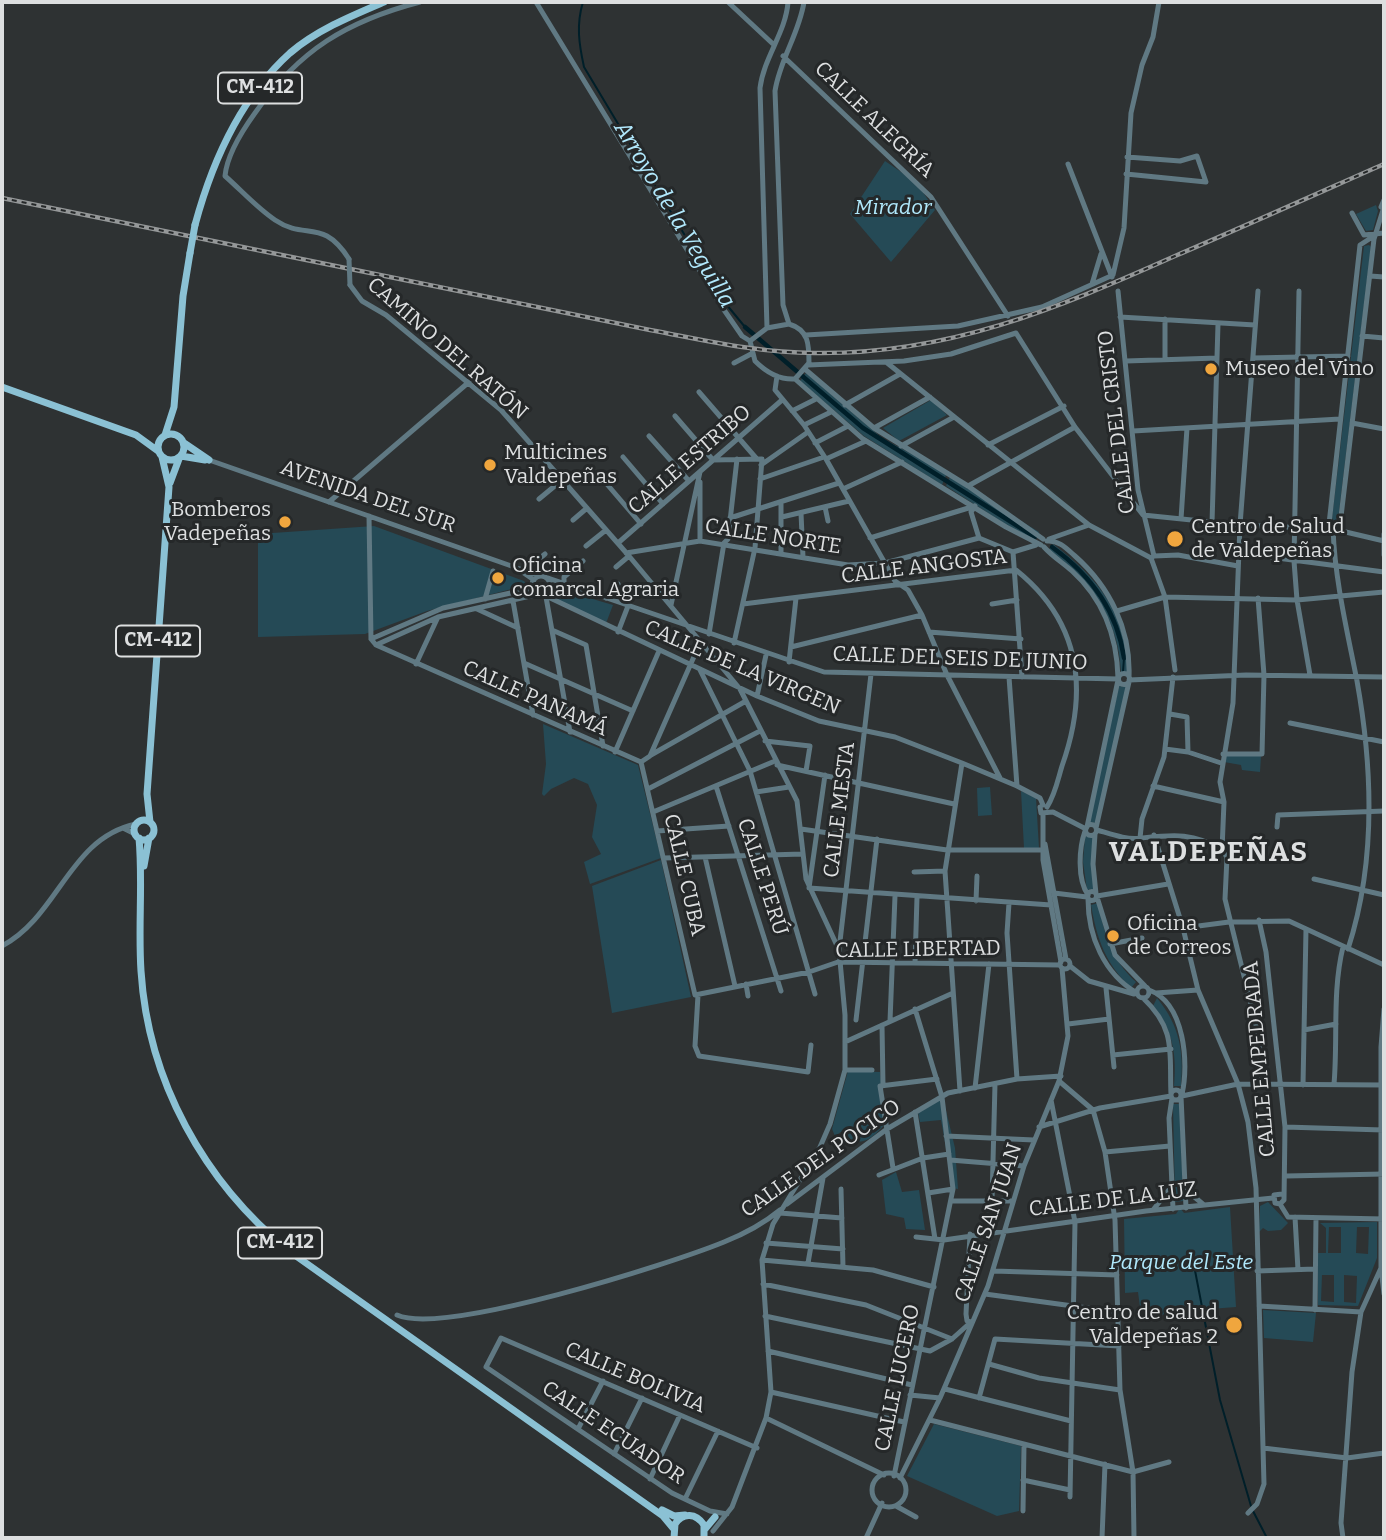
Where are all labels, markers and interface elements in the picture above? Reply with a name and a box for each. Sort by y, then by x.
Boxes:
street label: CALLE ALEGRÍA [809,56,939,184]
road number: CM-412 [218,72,302,104]
water label: Arroyo de la Veguilla [607,117,741,313]
park label: Mirador [854,195,932,221]
street label: CAMINO DEL RATÓN [362,272,532,426]
street label: CALLE DEL CRISTO [1093,329,1141,515]
place label: Museo del Vino [1225,356,1374,382]
marker: Museo del Vino [1203,361,1219,377]
street label: CALLE ESTRIBO [624,400,756,520]
place label: Multicines Valdepeñas [504,440,617,490]
street label: AVENIDA DEL SUR [277,455,459,539]
marker: Multicines Valdepeñas [482,457,498,473]
place label: Bomberos Vadepeñas [164,497,271,547]
marker: Bomberos Vadepeñas [277,514,293,530]
street label: CALLE NORTE [703,514,843,560]
place label: Centro de Salud de Valdepeñas [1191,514,1345,564]
marker: Centro de Salud de Valdepeñas [1165,529,1185,549]
street label: CALLE ANGOSTA [840,544,1008,590]
place label: Oficina comarcal Agraria [512,553,679,603]
marker: Oficina comarcal Agraria [490,570,506,586]
street label: CALLE DE LA VIRGEN [640,615,844,721]
road number: CM-412 [116,626,200,656]
street label: CALLE DEL SEIS DE JUNIO [832,642,1088,676]
street label: CALLE PANAMÁ [458,656,612,742]
street label: CALLE MESTA [819,741,861,879]
street label: CALLE CUBA [658,812,710,938]
street label: CALLE PERÚ [731,815,793,939]
district label: VALDEPEÑAS [1110,836,1308,870]
place label: Oficina de Correos [1127,911,1232,961]
marker: Oficina de Correos [1105,928,1121,944]
street label: CALLE LIBERTAD [835,936,1001,964]
street label: CALLE EMPEDRADA [1239,960,1281,1158]
street label: CALLE DEL POCICO [736,1094,906,1224]
street label: CALLE SAN JUAN [950,1140,1028,1306]
street label: CALLE DE LA LUZ [1028,1177,1198,1223]
road number: CM-412 [238,1228,322,1259]
park label: Parque del Este [1109,1250,1253,1276]
place label: Centro de salud Valdepeñas 2 [1066,1300,1218,1350]
street label: CALLE LUCERO [870,1302,926,1454]
marker: Centro de salud Valdepeñas 2 [1224,1315,1244,1335]
street label: CALLE BOLIVIA [561,1337,709,1419]
street label: CALLE ECUADOR [537,1376,689,1490]

